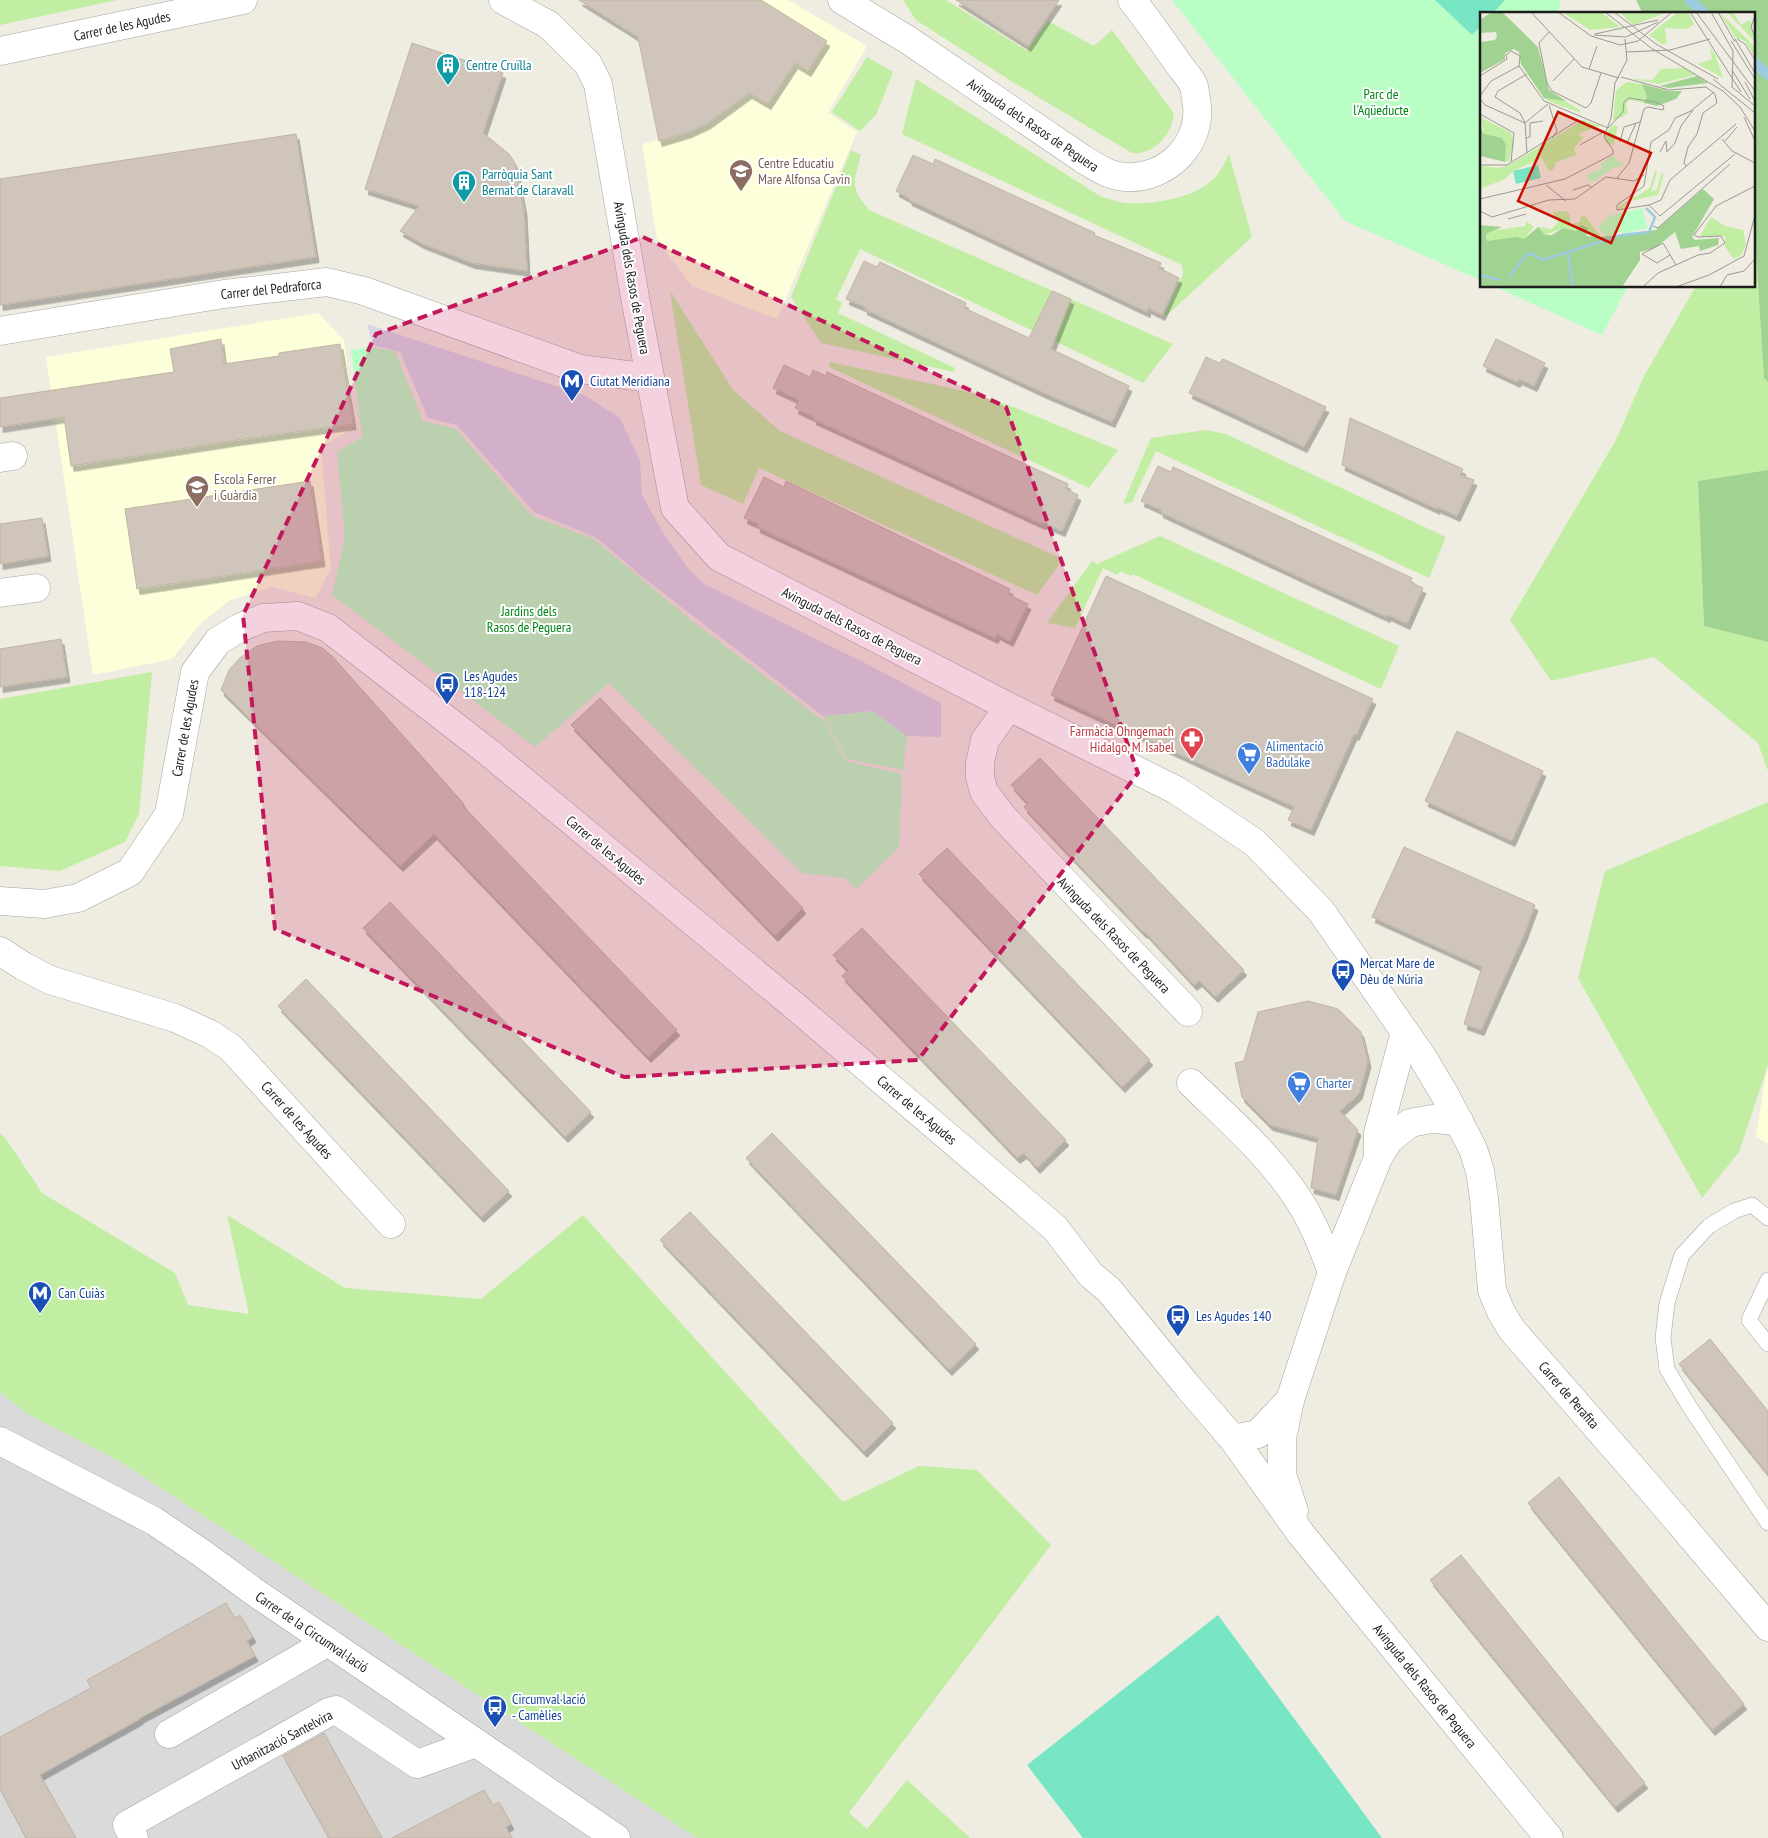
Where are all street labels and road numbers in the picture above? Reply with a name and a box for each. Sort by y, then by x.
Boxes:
street label: Carrer de les Agudes [72,7,172,45]
street label: Avinguda dels Rasos de Peguera [964,74,1102,176]
street label: Avinguda dels Rasos de Peguera [610,200,654,356]
street label: Carrer del Pedraforca [220,275,322,303]
street label: Avinguda dels Rasos de Peguera [779,583,925,669]
street label: Carrer de les Agudes [168,678,202,778]
street label: Carrer de les Agudes [563,811,650,889]
street label: Avinguda dels Rasos de Peguera [1054,873,1174,997]
street label: Carrer de les Agudes [874,1071,961,1149]
street label: Carrer de les Agudes [257,1077,337,1163]
street label: Carrer de Perafita [1535,1358,1603,1432]
street label: Carrer de la Circumval·lació [252,1588,372,1676]
street label: Avinguda dels Rasos de Peguera [1369,1620,1481,1752]
street label: Urbanització Santelvira [228,1706,336,1774]

